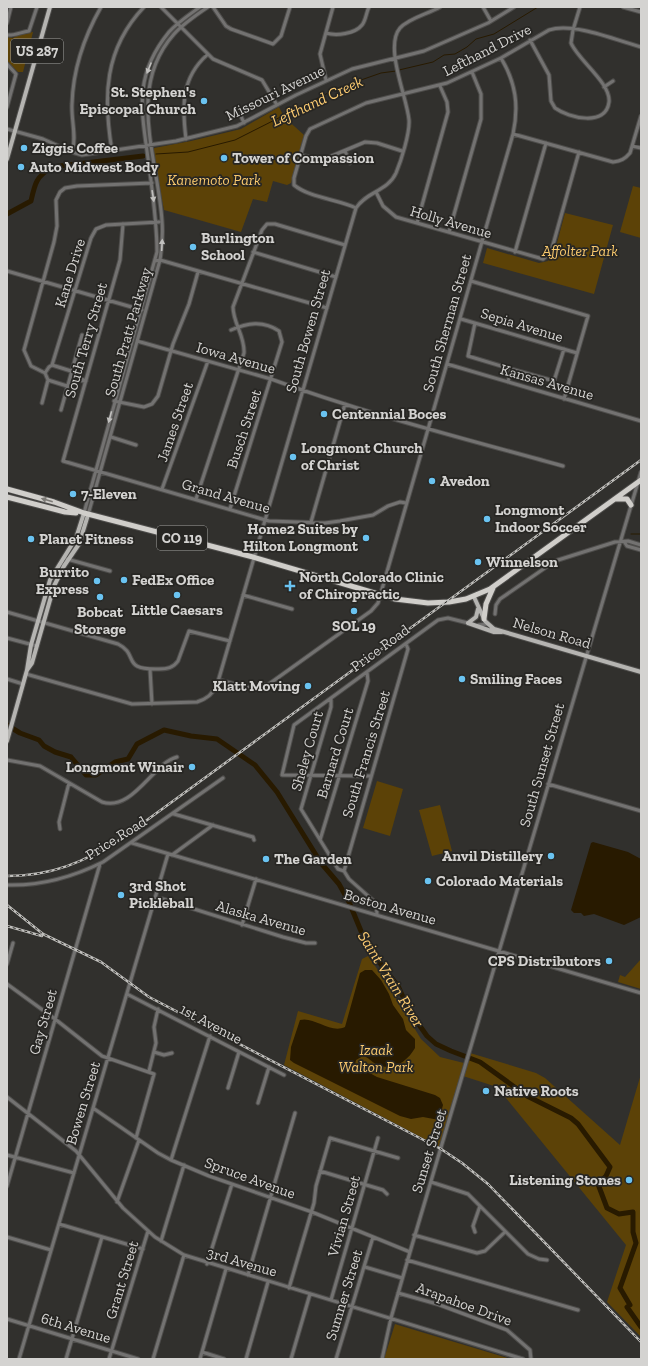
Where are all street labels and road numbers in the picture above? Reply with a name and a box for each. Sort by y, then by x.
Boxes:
street label: Lefthand Drive [440,20,534,80]
road number: US 287 [11,39,63,63]
street label: Missouri Avenue [223,61,327,125]
street label: Holly Avenue [408,202,494,242]
street label: Kane Drive [51,236,89,310]
street label: South Sherman Street [419,251,475,394]
street label: South Pratt Parkway [101,265,155,399]
street label: South Bowen Street [282,267,334,395]
street label: South Terry Street [61,280,111,400]
street label: Sepia Avenue [479,304,565,346]
street label: Iowa Avenue [194,338,278,378]
street label: Kansas Avenue [498,360,596,404]
street label: James Street [153,379,197,464]
street label: Busch Street [223,387,265,471]
street label: Grand Avenue [180,475,272,517]
road number: CO 119 [157,526,207,550]
street label: Nelson Road [511,613,594,653]
street label: Price Road [347,620,414,675]
street label: South Francis Street [338,688,394,820]
street label: South Sunset Street [516,700,568,829]
street label: Barnard Court [313,705,357,801]
street label: Sheley Court [287,708,327,793]
street label: Price Road [82,812,151,864]
street label: Boston Avenue [342,885,438,929]
street label: Alaska Avenue [214,897,308,939]
street label: Gay Street [25,987,61,1057]
street label: 1st Avenue [177,1000,245,1048]
street label: Bowen Street [62,1059,104,1147]
street label: Sunset Street [408,1106,450,1195]
street label: Spruce Avenue [202,1153,298,1203]
street label: Vivian Street [323,1173,364,1260]
street label: Grant Street [102,1238,143,1321]
street label: 3rd Avenue [205,1243,279,1281]
street label: Sumner Street [322,1247,366,1343]
street label: Arapahoe Drive [414,1278,514,1330]
street label: 6th Avenue [39,1309,113,1347]

